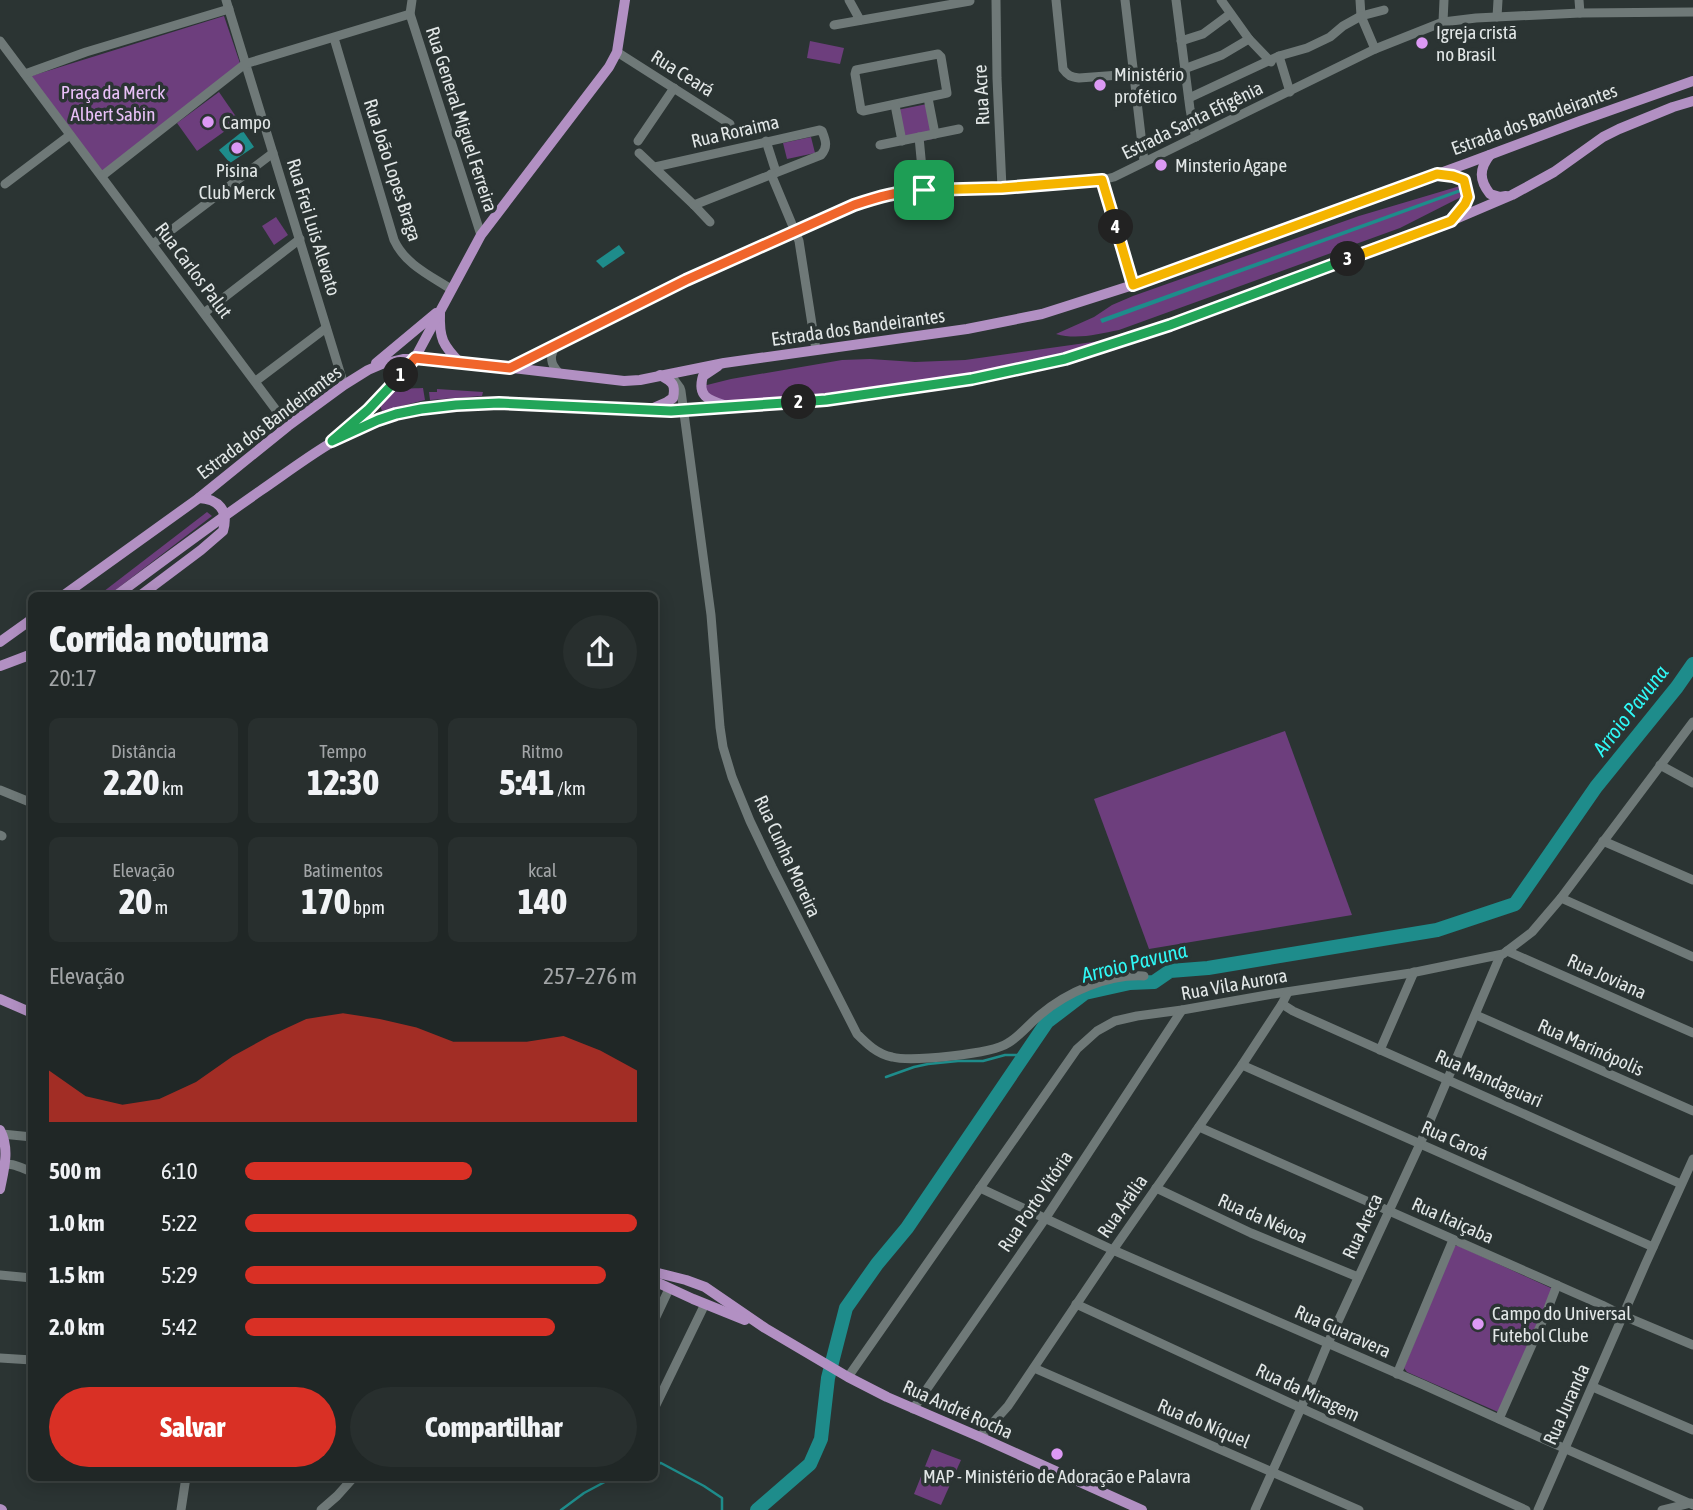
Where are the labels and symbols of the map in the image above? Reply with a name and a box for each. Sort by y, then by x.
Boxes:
place label: Igreja cristã no Brasil [1436,21,1517,65]
street label: Rua General Miguel Ferreira [422,24,502,214]
marker: Igreja cristã no Brasil [1414,35,1430,51]
street label: Rua Ceará [647,45,719,101]
place label: Ministério profético [1114,63,1184,107]
street label: Rua Acre [968,64,994,126]
street label: Estrada Santa Efigênia [1118,76,1266,164]
marker: Ministério profético [1092,77,1108,93]
street label: Estrada dos Bandeirantes [1448,79,1620,159]
park label: Praça da Merck Albert Sabin [61,81,166,125]
street label: Rua João Lopes Braga [360,96,426,244]
street label: Rua Roraima [689,110,781,152]
place label: Campo [222,111,271,133]
marker: Campo [200,114,216,130]
marker: Pisina Club Merck [229,140,245,156]
place label: Minsterio Agape [1175,154,1287,176]
street label: Rua Frei Luis Alevato [283,156,345,298]
marker: Minsterio Agape [1153,157,1169,173]
place label: Pisina Club Merck [199,159,276,203]
pin [894,160,954,220]
pin: 4 [1098,210,1134,244]
street label: Rua Carlos Palut [151,218,237,322]
pin: 3 [1330,242,1366,276]
street label: Estrada dos Bandeirantes [770,304,946,350]
pin: 1 [384,358,418,392]
street label: Estrada dos Bandeirantes [193,360,346,483]
pin: 2 [782,384,816,420]
water label: Arroio Pavuna [1587,660,1673,761]
street label: Rua Cunha Moreira [750,792,826,920]
water label: Arroio Pavuna [1078,937,1190,987]
street label: Rua Joviana [1564,949,1650,1003]
street label: Rua Vila Aurora [1179,964,1289,1004]
street label: Rua Marinópolis [1535,1014,1648,1080]
street label: Rua Mandaguari [1432,1045,1546,1111]
street label: Rua Caroá [1418,1116,1492,1164]
street label: Rua Porto Vitória [993,1146,1077,1256]
street label: Rua Arália [1092,1170,1152,1242]
street label: Rua da Névoa [1215,1189,1311,1247]
street label: Rua Areca [1337,1190,1387,1262]
street label: Rua Itaiçaba [1409,1192,1497,1248]
street label: Rua Guaravera [1292,1300,1394,1362]
place label: Campo do Universal Futebol Clube [1492,1302,1631,1346]
marker: Campo do Universal Futebol Clube [1470,1316,1486,1332]
street label: Rua da Miragem [1253,1358,1363,1426]
street label: Rua Juranda [1538,1360,1594,1448]
street label: Rua André Rocha [900,1375,1016,1443]
street label: Rua do Níquel [1155,1394,1253,1452]
marker: MAP - Ministério de Adoração e Palavra [1049,1446,1065,1462]
place label: MAP - Ministério de Adoração e Palavra [923,1465,1191,1487]

